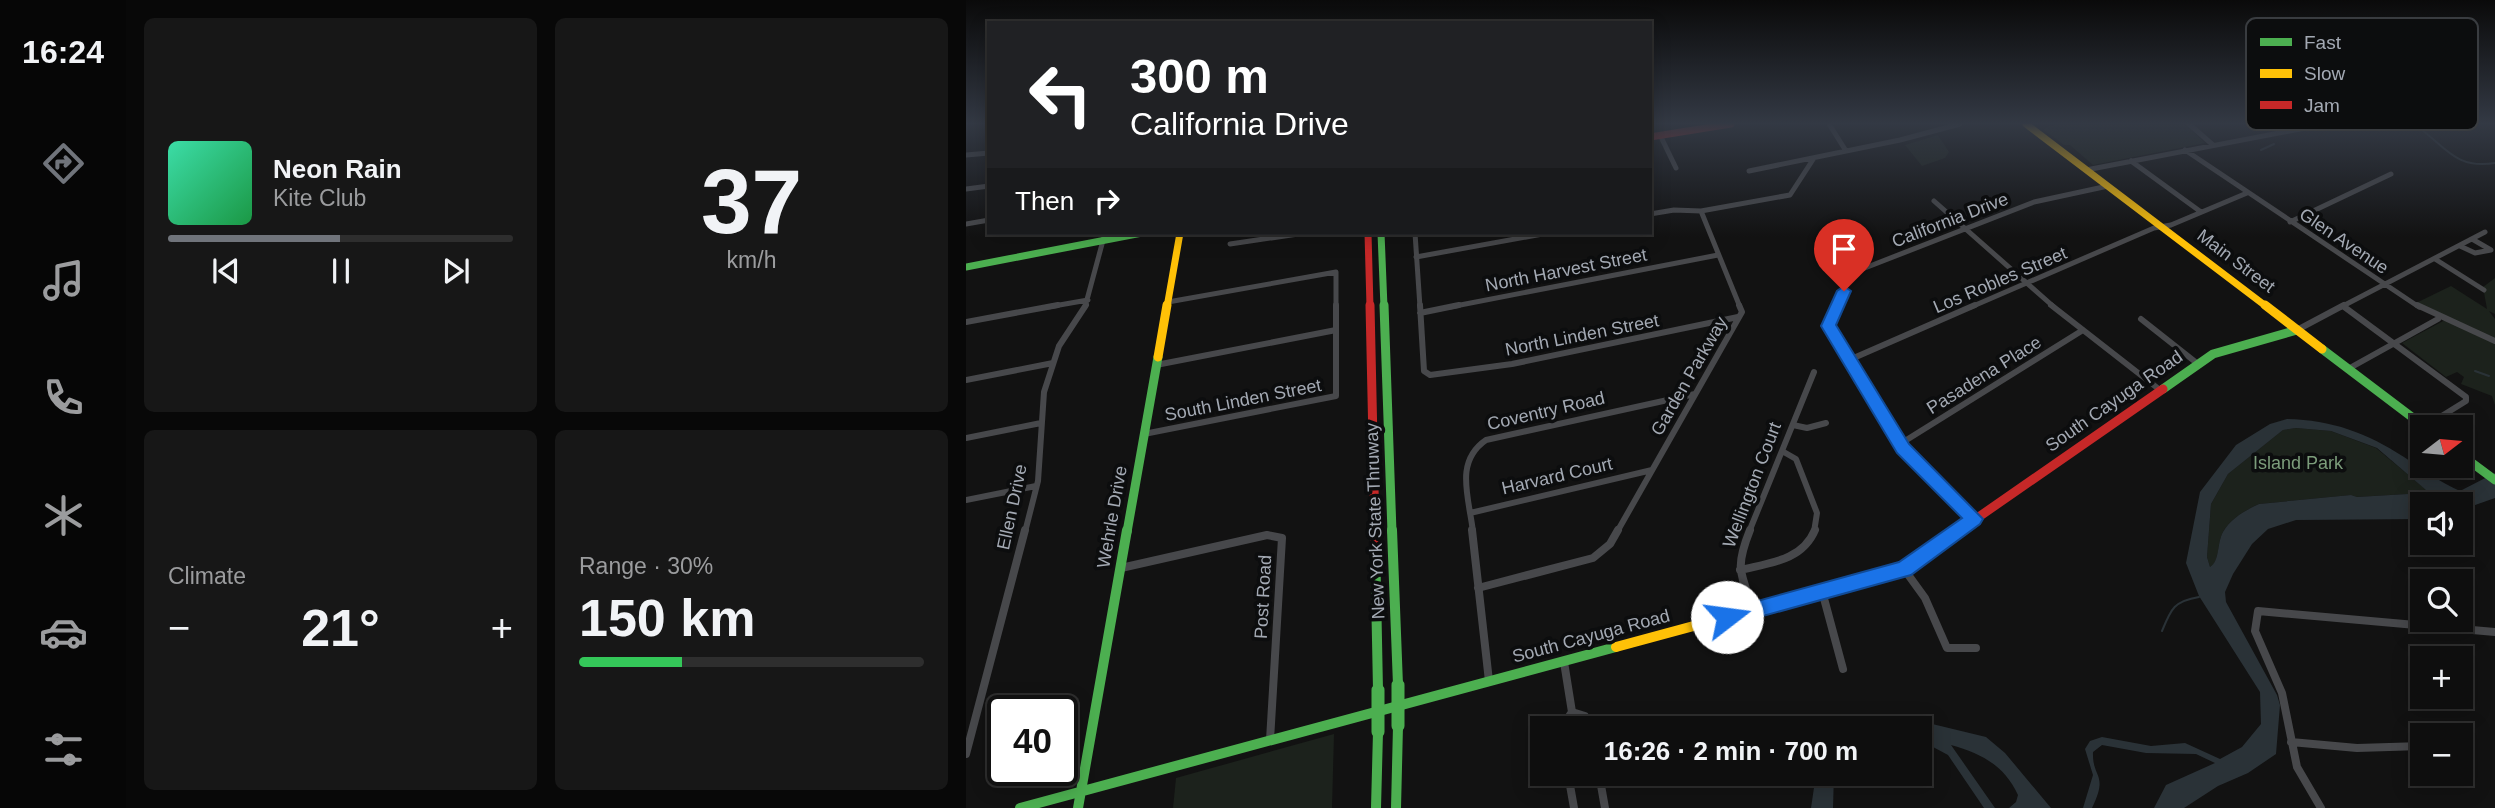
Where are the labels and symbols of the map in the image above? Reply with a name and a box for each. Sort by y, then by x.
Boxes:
legend [2246,18,2478,130]
text: Fast [2304,32,2342,53]
text: Slow [2304,63,2345,84]
text: Jam [2304,95,2340,116]
street label: California Drive [1889,189,2011,251]
street label: Glen Avenue [2296,204,2392,278]
pin [1814,219,1874,291]
street label: Main Street [2193,225,2279,297]
street label: Los Robles Street [1930,243,2070,317]
street label: North Harvest Street [1484,245,1648,295]
street label: North Linden Street [1503,310,1661,360]
street label: Garden Parkway [1647,313,1731,439]
street label: Pasadena Place [1923,332,2045,418]
street label: South Cayuga Road [2042,346,2186,456]
street label: South Linden Street [1163,375,1323,425]
street label: Coventry Road [1485,388,1607,434]
north arrow [2410,415,2473,478]
street label: Wellington Court [1719,419,1785,551]
street label: New York State Thruway [1362,422,1388,620]
park label: Island Park [2253,453,2344,473]
street label: Harvard Court [1500,454,1614,498]
street label: Ellen Drive [993,462,1031,552]
street label: Wehrle Drive [1093,464,1131,570]
street label: Post Road [1251,555,1275,639]
position arrow [1690,580,1764,654]
street label: South Cayuga Road [1510,605,1672,667]
speed limit sign: 40 [987,695,1078,786]

